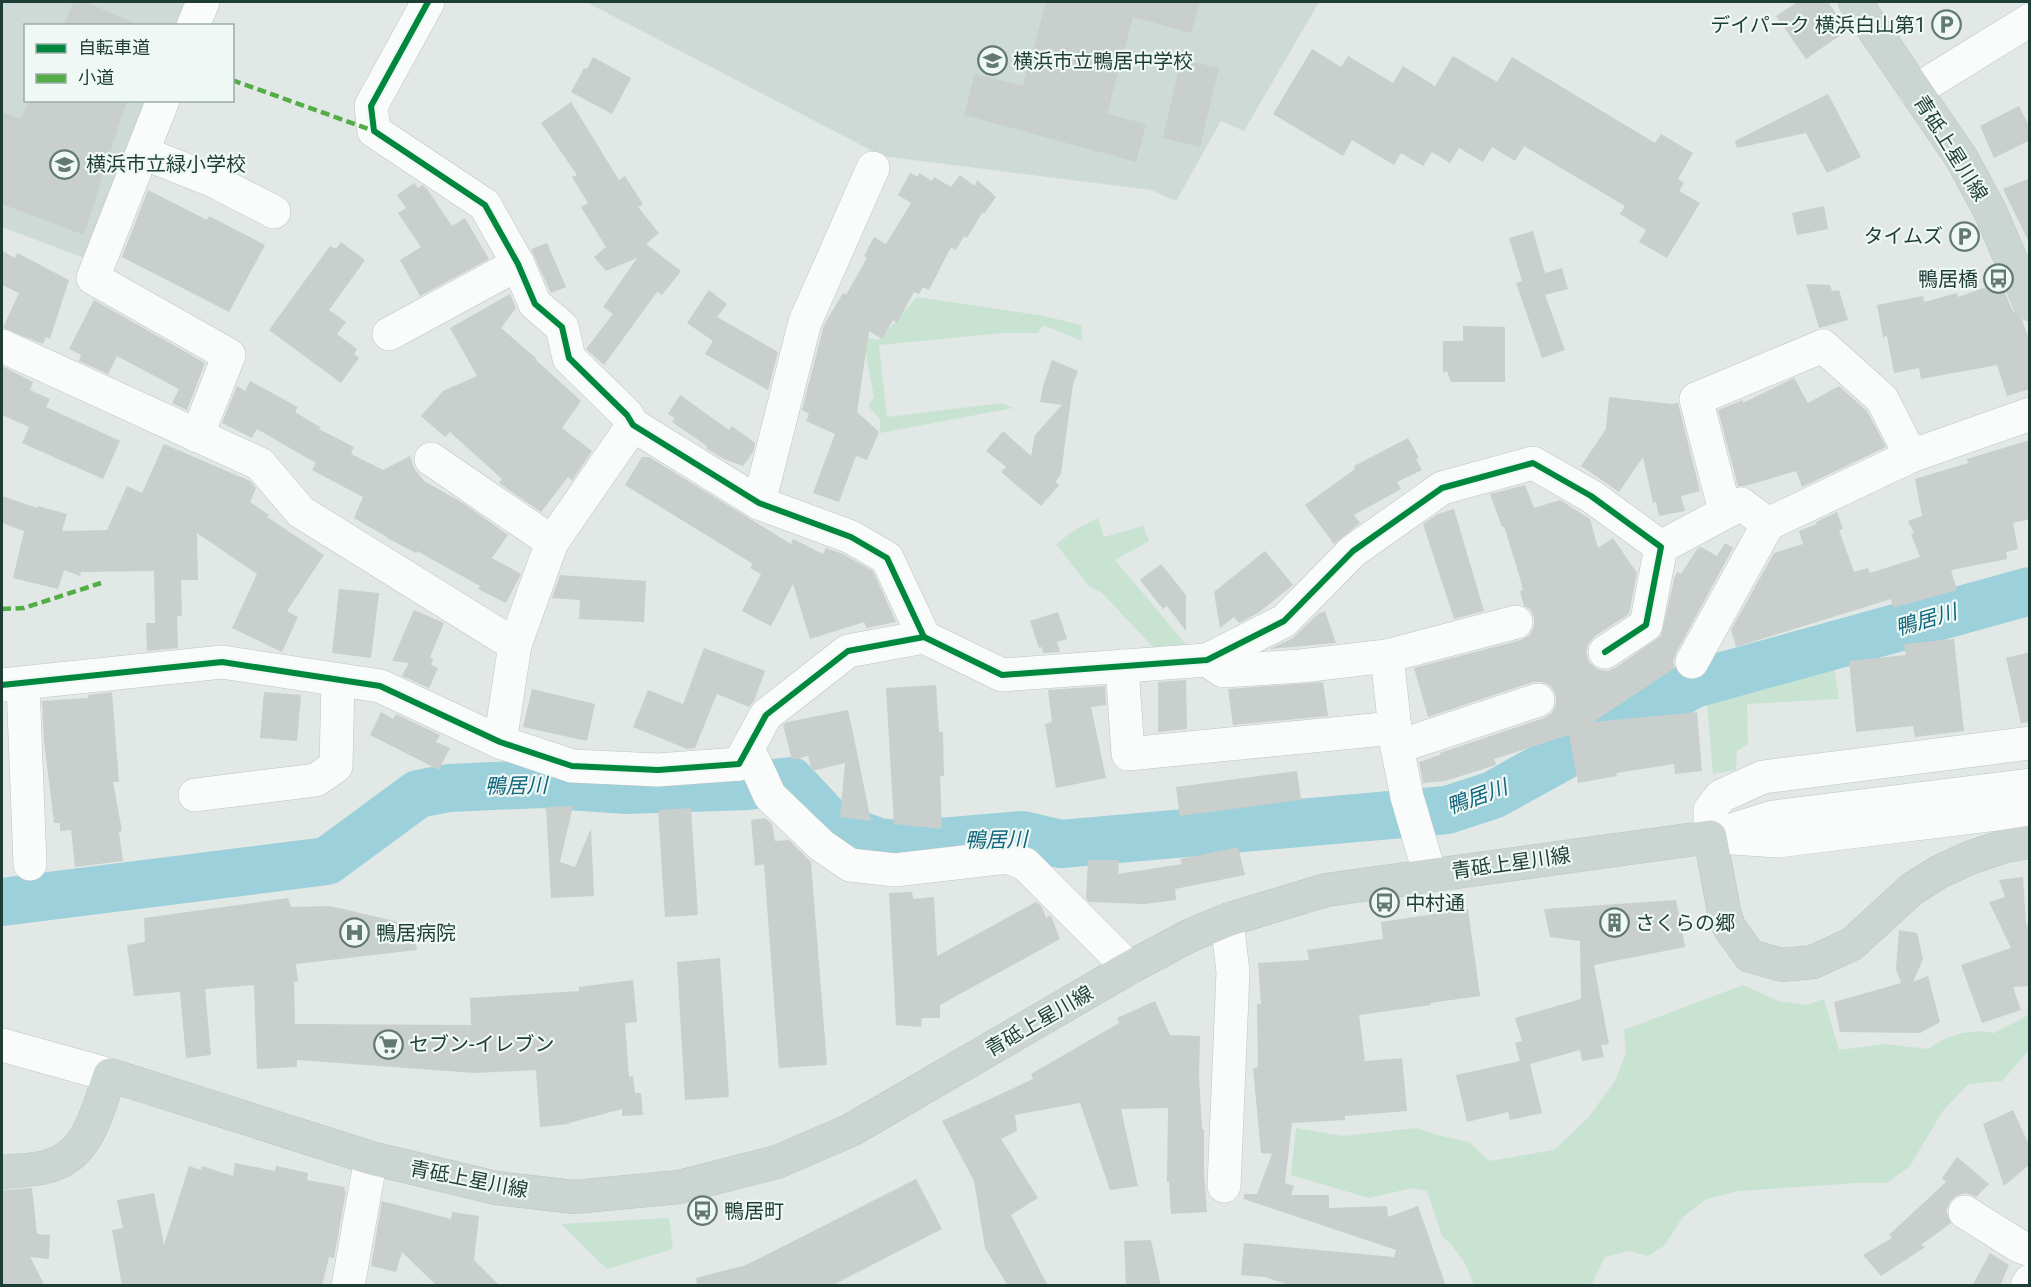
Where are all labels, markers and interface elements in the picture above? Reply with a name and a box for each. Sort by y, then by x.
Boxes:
parking icon: デイパーク 横浜白山第1 [1931,9,1963,41]
place label: デイパーク 横浜白山第1 [1710,13,1926,37]
legend [24,24,234,102]
text: 自転車道 [78,37,150,58]
school or university icon: 横浜市立鴨居中学校 [976,45,1008,77]
place label: 横浜市立鴨居中学校 [1013,49,1193,73]
text: 小道 [78,67,114,88]
street label: 青砥上星川線 [1909,91,1993,205]
school or university icon: 横浜市立緑小学校 [49,148,81,180]
place label: 横浜市立緑小学校 [86,152,246,176]
parking icon: タイムズ [1948,220,1980,252]
place label: タイムズ [1863,224,1943,248]
bus stop icon: 鴨居橋 [1983,263,2015,295]
place label: 鴨居橋 [1918,267,1978,291]
water label: 鴨居川 [1892,599,1962,640]
water label: 鴨居川 [484,773,550,799]
water label: 鴨居川 [1443,774,1513,819]
water label: 鴨居川 [964,827,1030,853]
street label: 青砥上星川線 [1450,843,1572,883]
bus stop icon: 中村通 [1368,887,1400,919]
place label: 中村通 [1405,891,1465,915]
building icon: さくらの郷 [1598,907,1630,939]
place label: さくらの郷 [1635,911,1735,935]
hospital icon: 鴨居病院 [339,917,371,949]
place label: 鴨居病院 [376,921,456,945]
street label: 青砥上星川線 [981,981,1097,1061]
supermarket icon: セブン-イレブン [372,1028,404,1060]
place label: セブン-イレブン [409,1032,555,1056]
street label: 青砥上星川線 [408,1156,530,1202]
bus stop icon: 鴨居町 [687,1195,719,1227]
place label: 鴨居町 [724,1199,784,1223]

